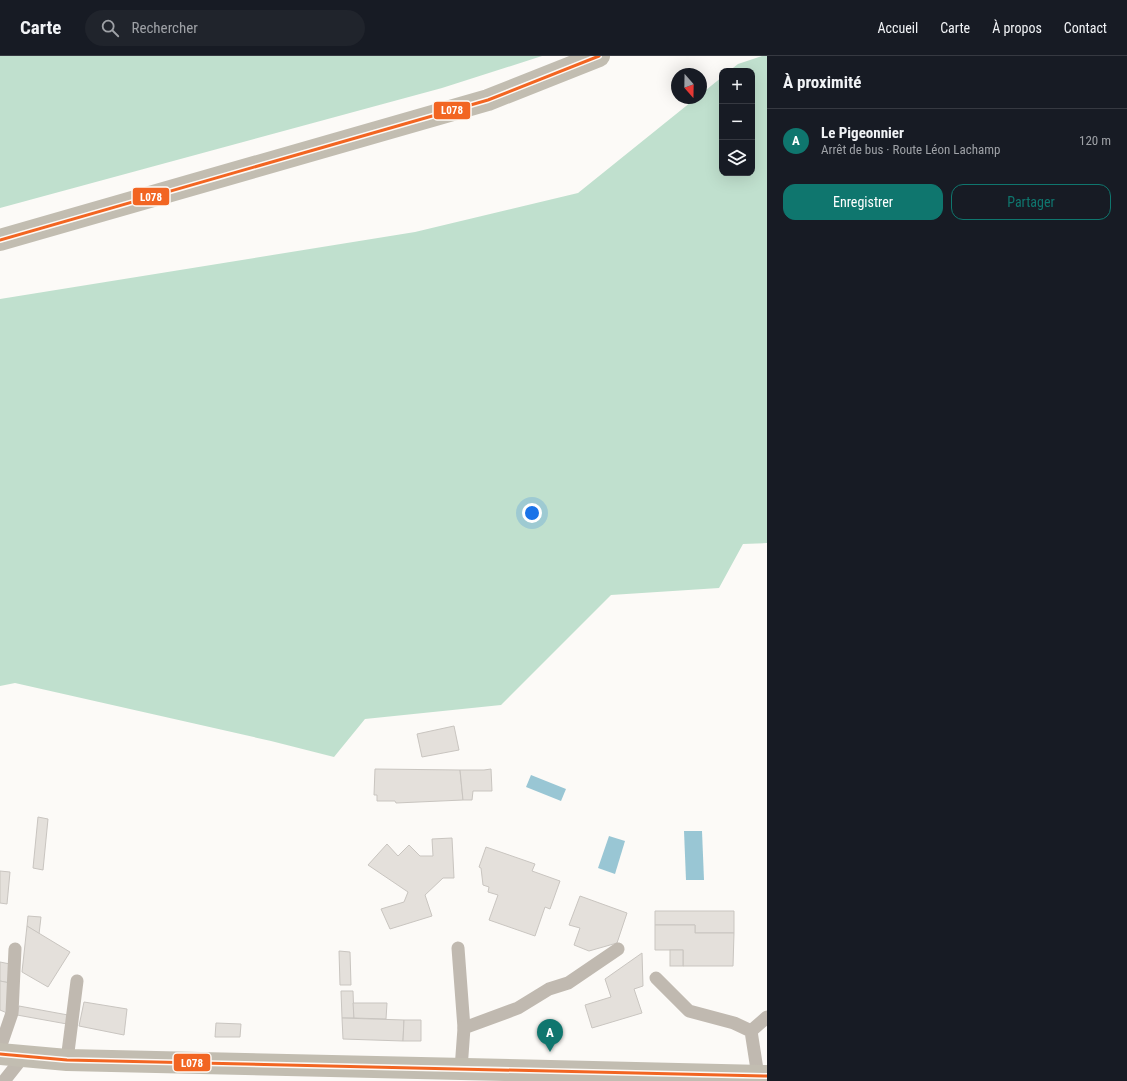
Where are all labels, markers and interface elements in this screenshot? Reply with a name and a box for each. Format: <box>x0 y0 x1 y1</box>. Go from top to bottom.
search box <box>85 10 365 46</box>
text: Carte <box>20 16 61 39</box>
icon: search <box>99 17 121 39</box>
text: Rechercher <box>131 19 198 37</box>
text: Accueil <box>877 20 918 36</box>
text: Carte <box>940 20 970 36</box>
text: À propos <box>992 20 1042 36</box>
text: Contact <box>1064 20 1107 36</box>
north arrow <box>671 68 707 104</box>
map controls <box>719 68 755 176</box>
button: + <box>719 68 755 104</box>
text: À proximité <box>783 72 861 92</box>
line badge: L078 <box>433 101 471 120</box>
text: L078 <box>441 104 463 117</box>
button: − <box>719 104 755 140</box>
text: Le Pigeonnier <box>821 124 904 142</box>
text: A <box>792 133 800 148</box>
text: 120 m <box>1079 133 1111 148</box>
button: layers <box>719 140 755 176</box>
text: Arrêt de bus · Route Léon Lachamp <box>821 142 1000 157</box>
button: Enregistrer <box>783 184 943 220</box>
button: Partager <box>951 184 1111 220</box>
line badge: L078 <box>132 187 170 206</box>
text: L078 <box>140 191 162 204</box>
your location <box>522 503 542 523</box>
pin: A <box>537 1019 563 1052</box>
line badge: L078 <box>173 1053 211 1072</box>
text: L078 <box>181 1057 203 1070</box>

